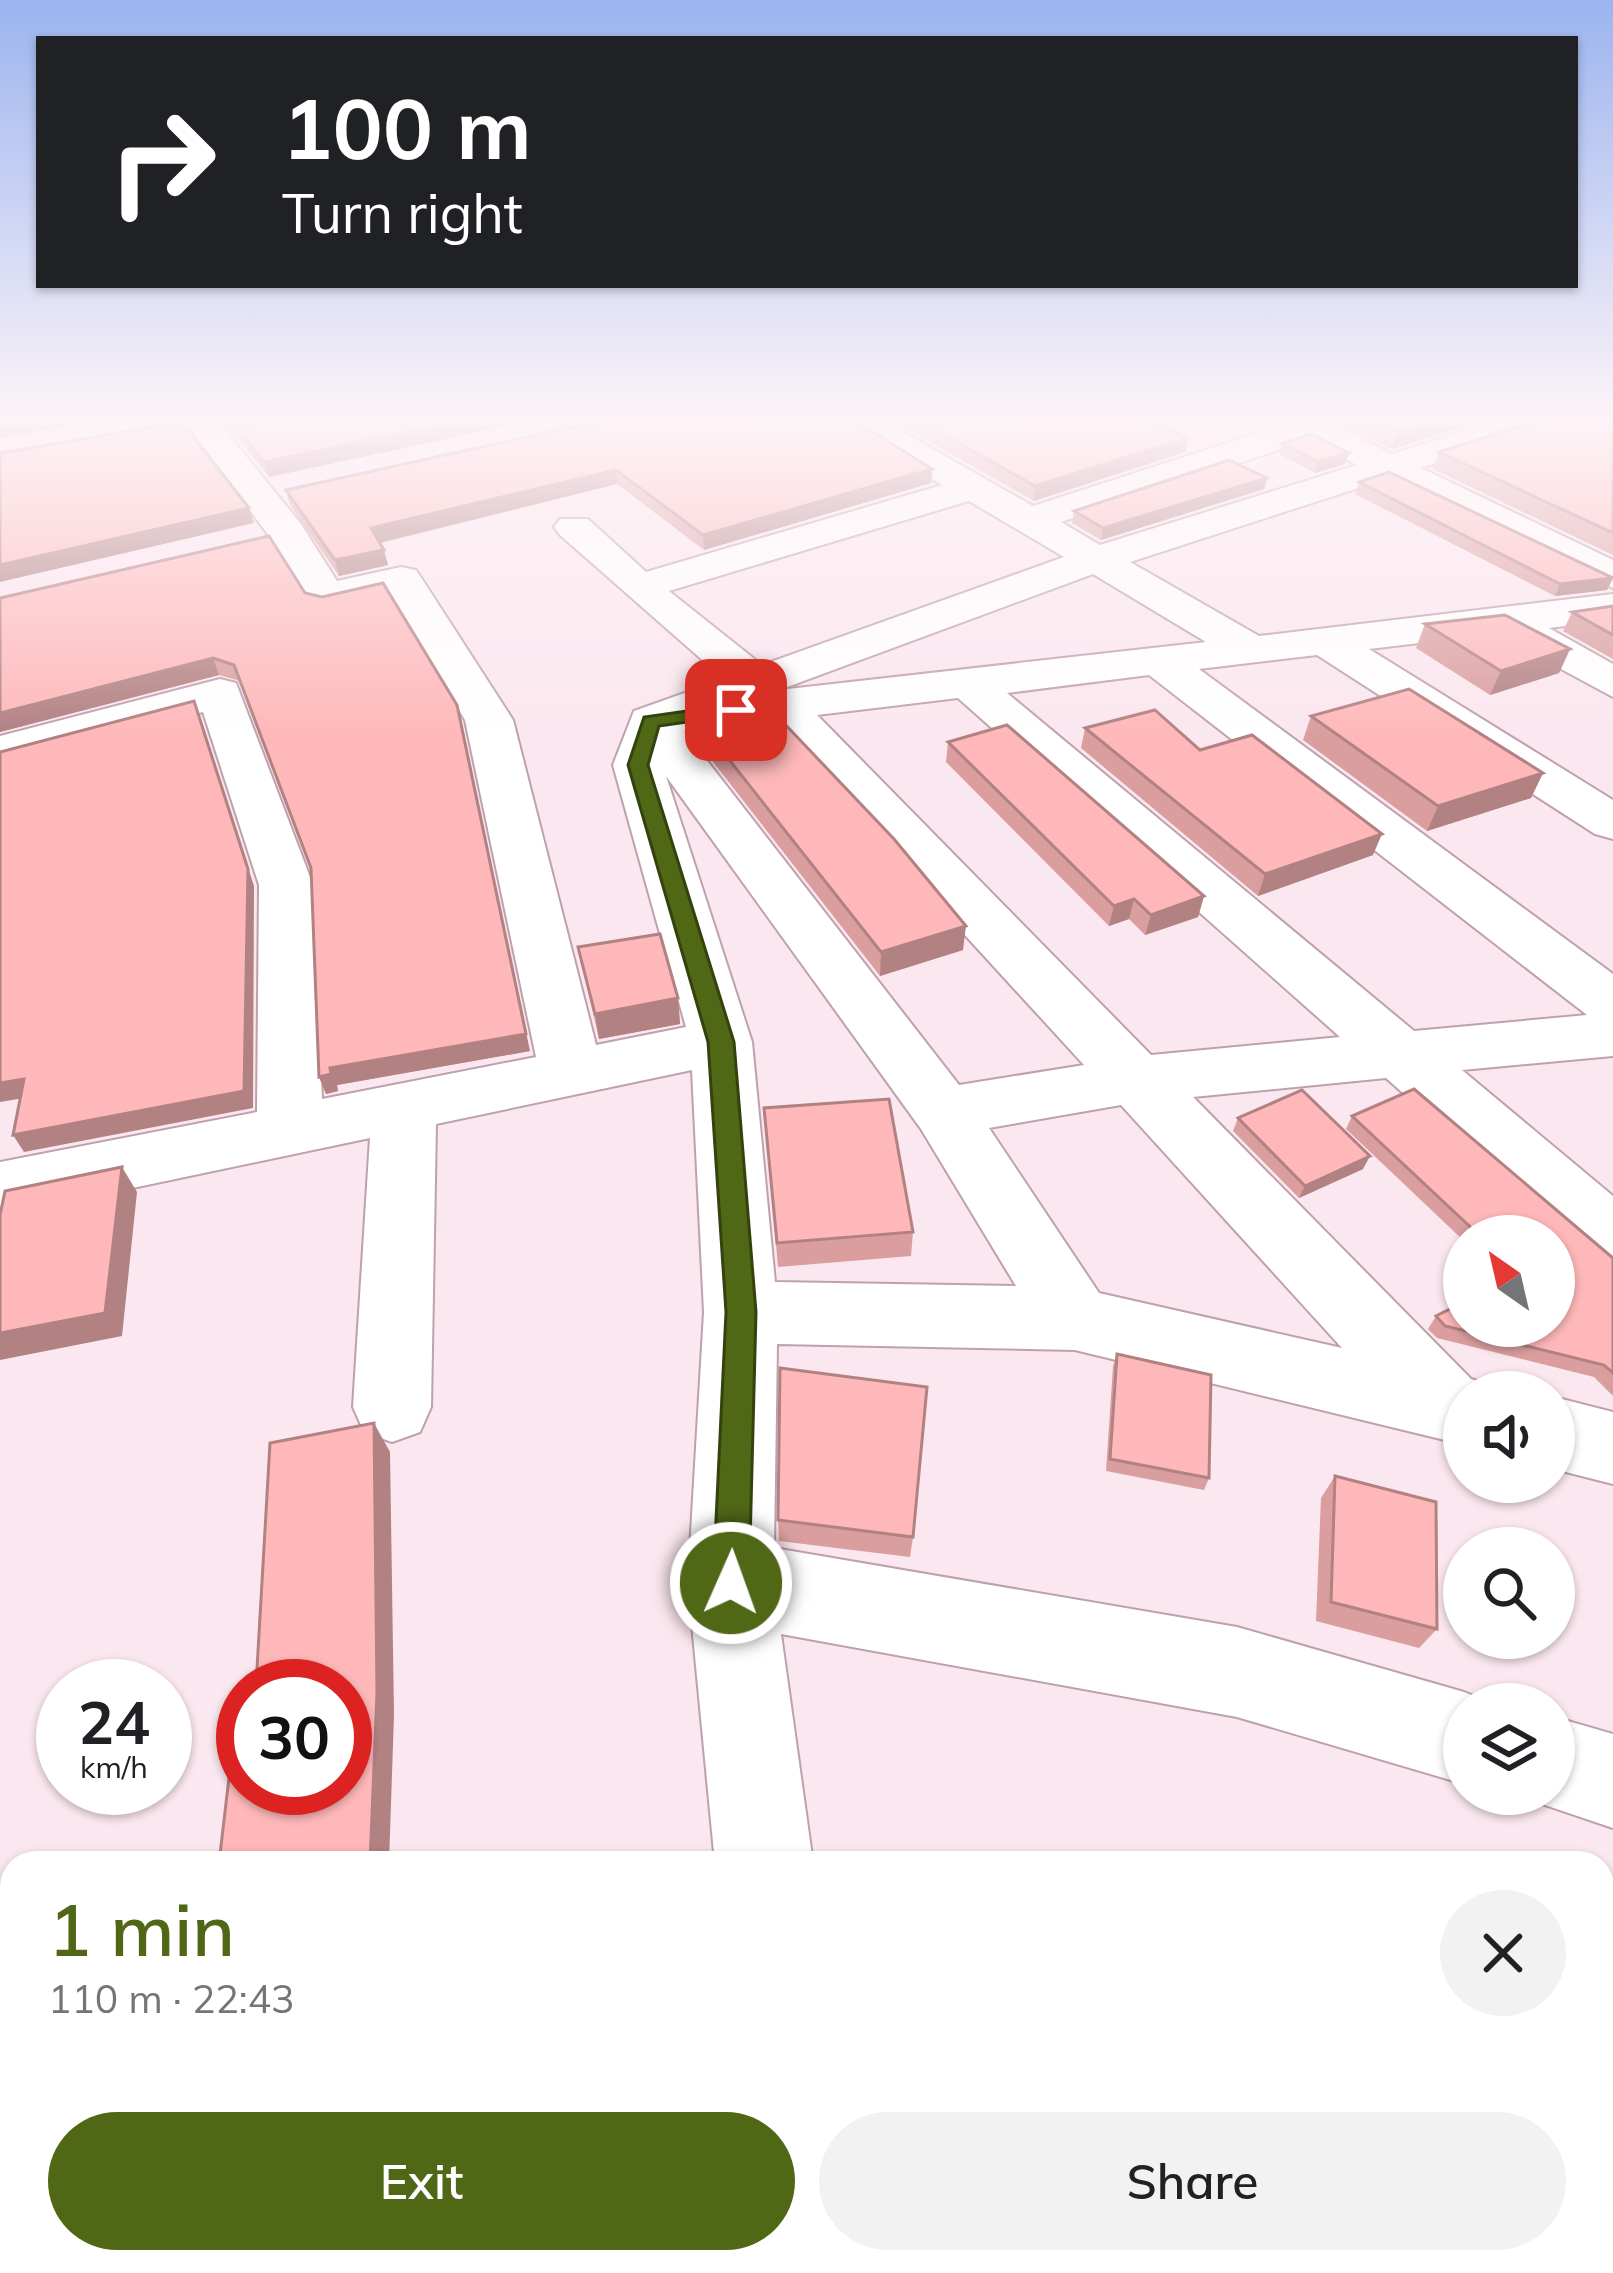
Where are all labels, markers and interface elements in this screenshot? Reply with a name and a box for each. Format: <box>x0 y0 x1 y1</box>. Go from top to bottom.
text: 100 m <box>282 75 532 180</box>
icon: right <box>84 84 240 240</box>
text: Turn right <box>282 179 523 247</box>
pin <box>685 659 787 761</box>
icon: arrive <box>703 677 769 743</box>
north arrow <box>1443 1215 1575 1347</box>
map controls <box>1443 1215 1575 1815</box>
button: sound <box>1443 1371 1575 1503</box>
position arrow <box>668 1520 794 1646</box>
button: search <box>1443 1527 1575 1659</box>
speed limit sign: 30 <box>216 1659 372 1815</box>
button: layers <box>1443 1683 1575 1815</box>
text: 24 <box>78 1684 150 1759</box>
text: km/h <box>80 1748 148 1786</box>
text: 1 min <box>48 1884 235 1974</box>
button: close <box>1440 1890 1566 2016</box>
text: 110 m · 22:43 <box>48 1974 294 2023</box>
button: Exit <box>48 2112 795 2250</box>
button: Share <box>819 2112 1566 2250</box>

